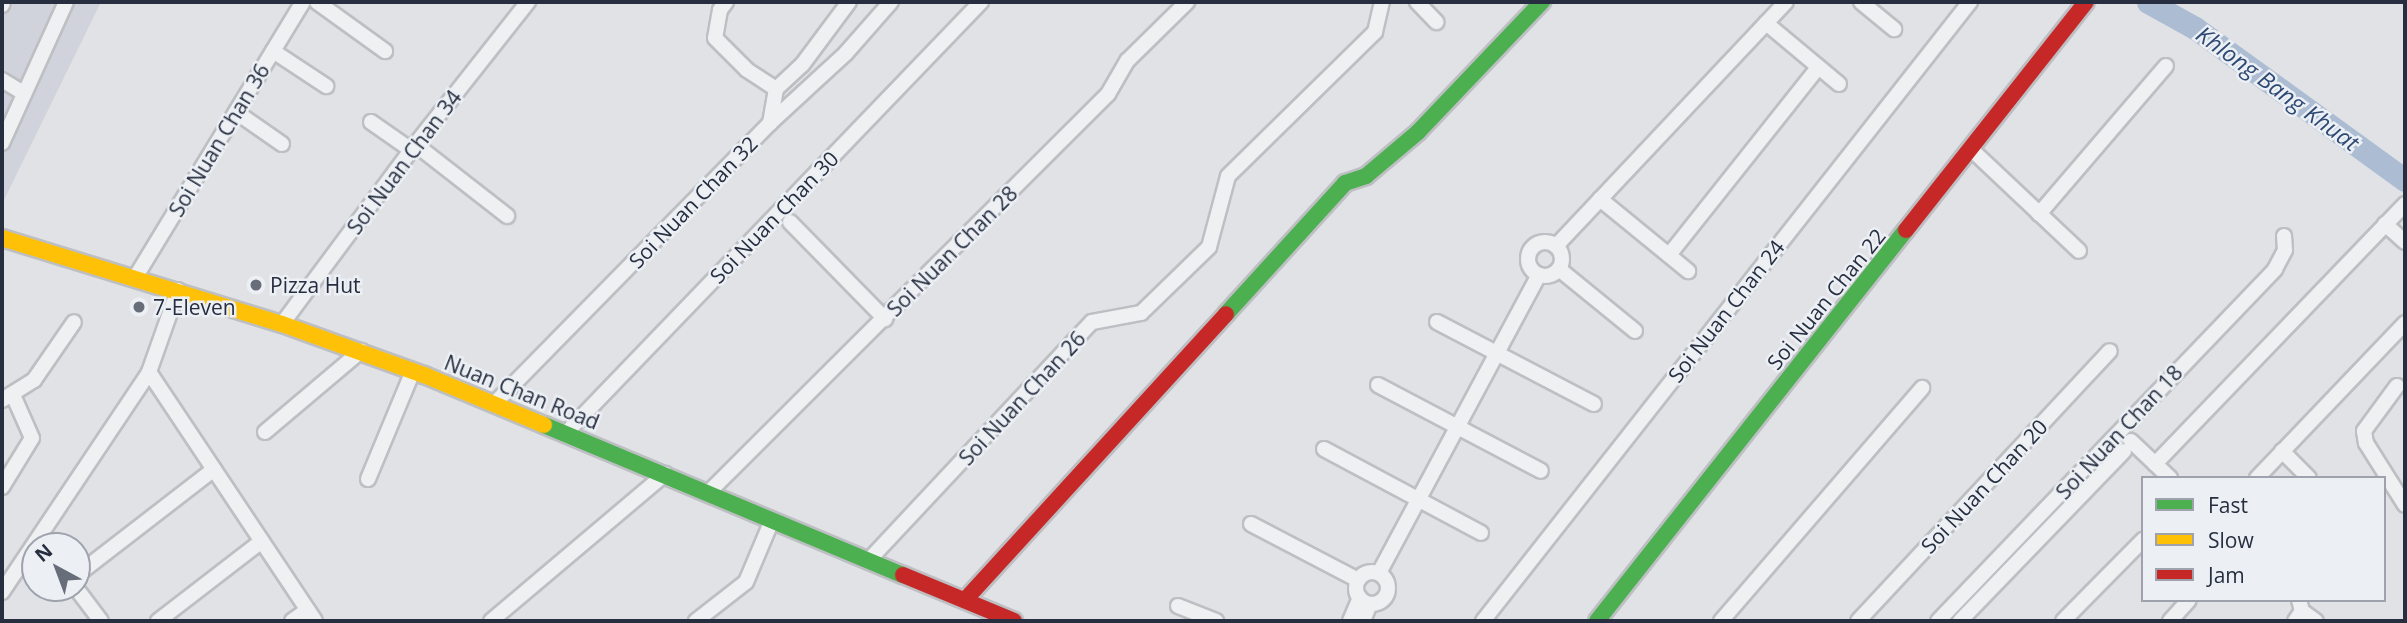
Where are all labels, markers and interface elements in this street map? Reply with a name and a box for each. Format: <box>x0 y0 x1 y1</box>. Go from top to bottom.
water label: Khlong Bang Khuat <box>2191 20 2365 156</box>
street label: Soi Nuan Chan 36 <box>163 59 275 221</box>
street label: Soi Nuan Chan 34 <box>342 85 466 239</box>
street label: Soi Nuan Chan 32 <box>624 131 762 273</box>
street label: Soi Nuan Chan 30 <box>705 146 843 288</box>
street label: Soi Nuan Chan 28 <box>882 181 1022 321</box>
street label: Soi Nuan Chan 22 <box>1762 224 1890 374</box>
street label: Soi Nuan Chan 24 <box>1663 235 1789 387</box>
place label: Pizza Hut <box>270 272 361 298</box>
marker: Pizza Hut <box>248 277 264 293</box>
place label: 7-Eleven <box>153 294 236 320</box>
marker: 7-Eleven <box>131 299 147 315</box>
street label: Soi Nuan Chan 26 <box>954 326 1090 470</box>
street label: Nuan Chan Road <box>441 349 603 435</box>
street label: Soi Nuan Chan 18 <box>2051 360 2187 504</box>
street label: Soi Nuan Chan 20 <box>1916 414 2052 558</box>
legend <box>2141 476 2386 602</box>
text: Fast <box>2208 491 2248 519</box>
text: Slow <box>2208 526 2254 554</box>
north arrow <box>21 532 91 602</box>
text: N <box>29 538 58 568</box>
text: Jam <box>2208 561 2245 589</box>

